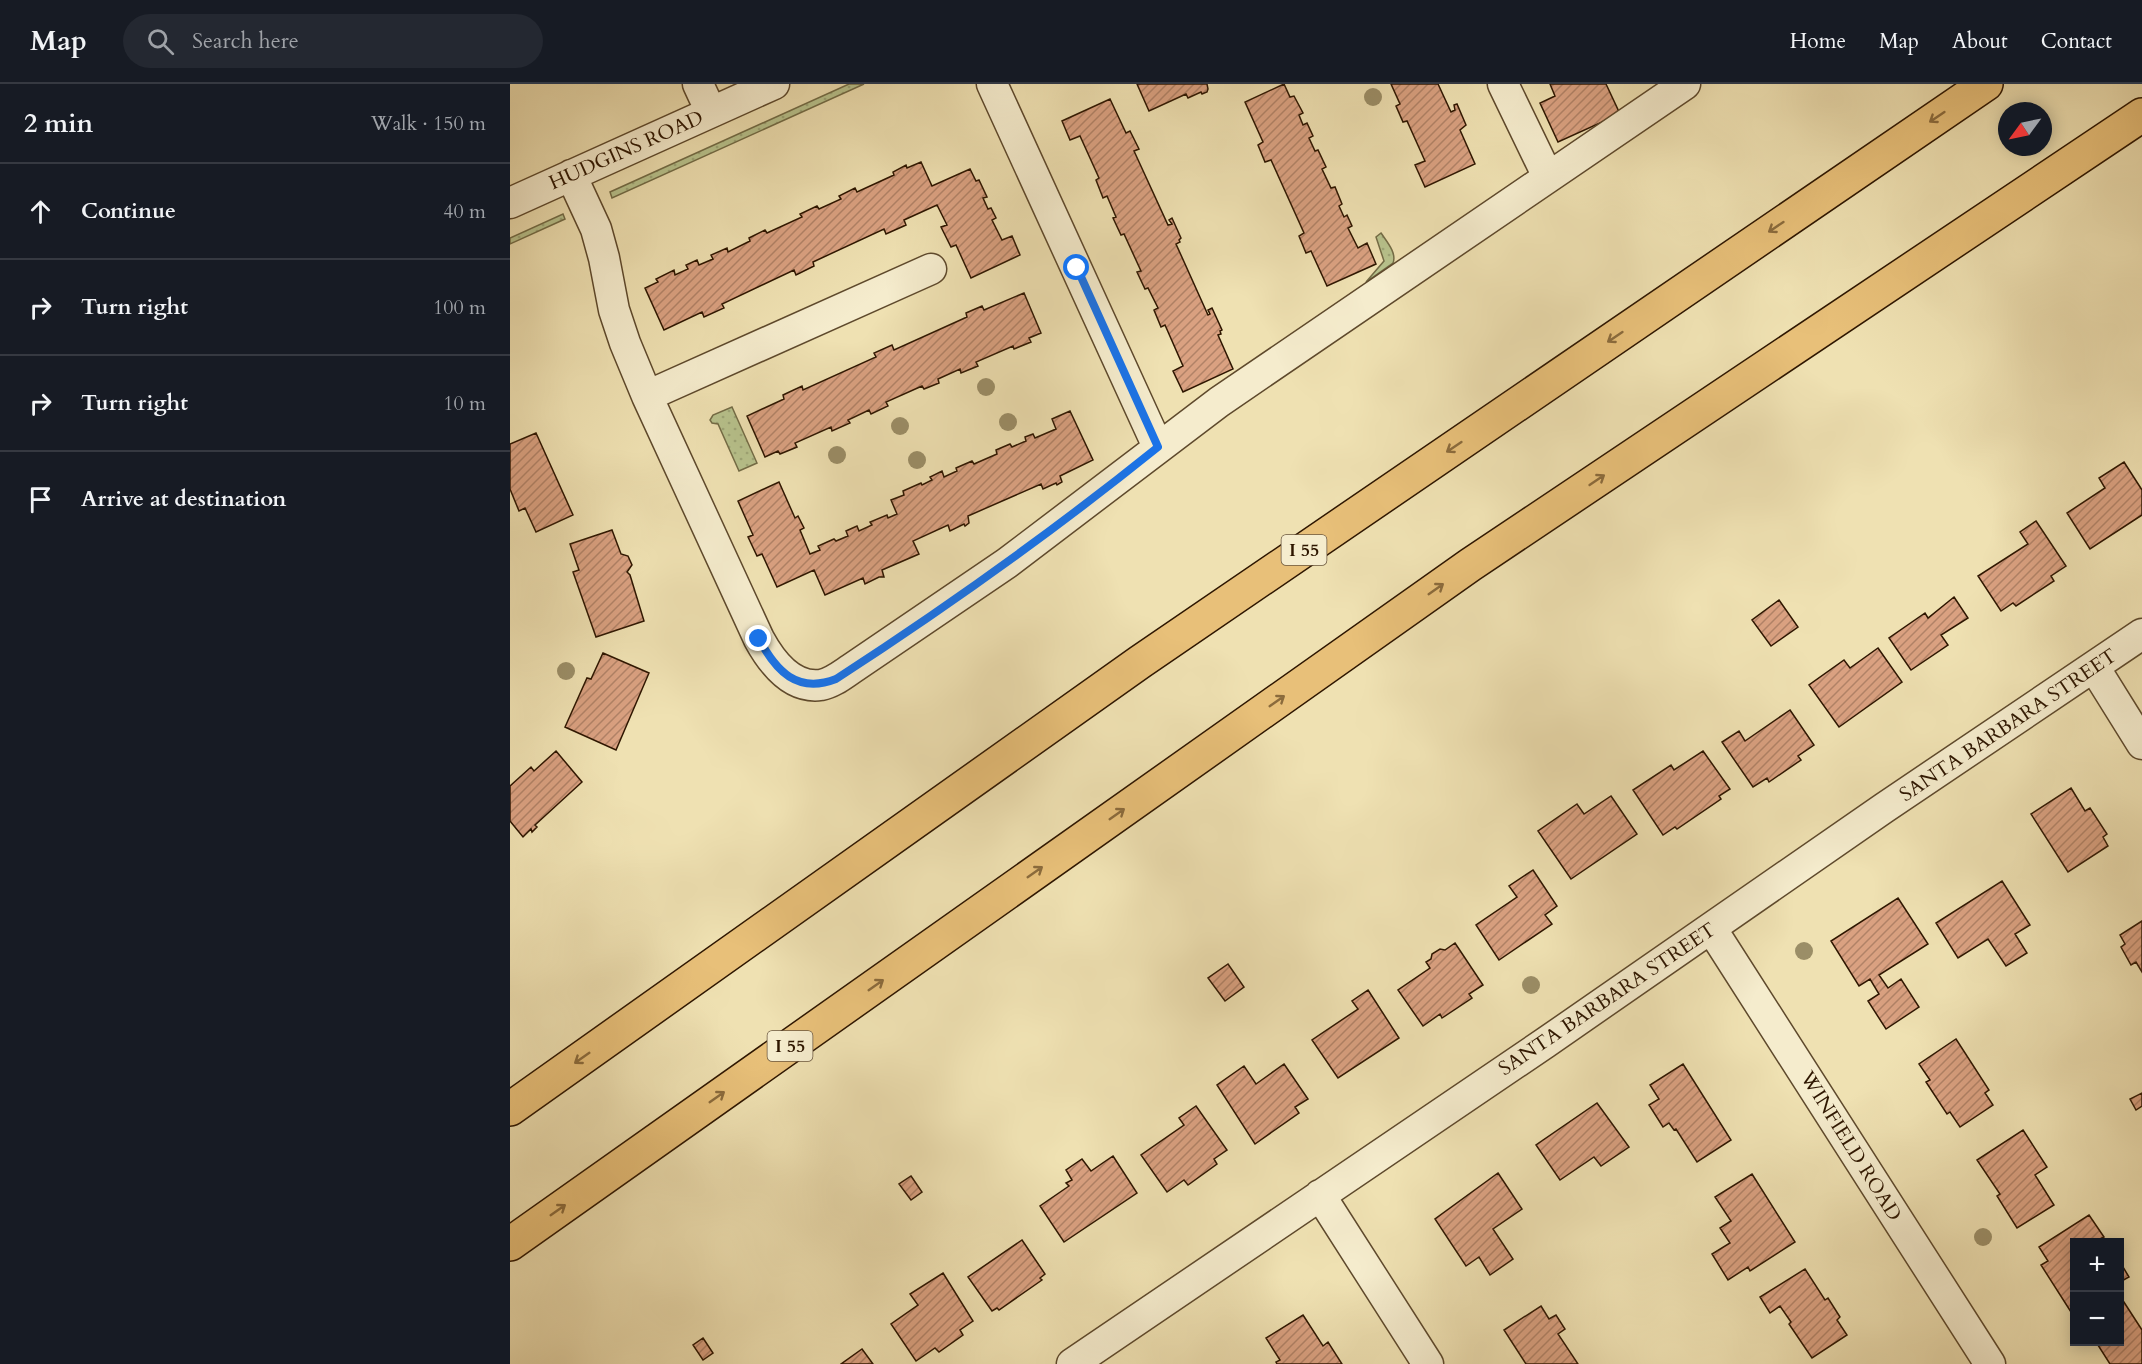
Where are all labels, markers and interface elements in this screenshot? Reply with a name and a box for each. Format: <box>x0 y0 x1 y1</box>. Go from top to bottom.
search box <box>123 14 543 68</box>
text: Map <box>30 22 87 60</box>
icon: search <box>144 25 177 58</box>
text: Search here <box>192 26 299 56</box>
text: Home <box>1790 27 1846 56</box>
text: Map <box>1879 27 1919 56</box>
text: About <box>1952 27 2008 56</box>
text: Contact <box>2041 27 2112 56</box>
north arrow <box>1998 102 2052 156</box>
street label: HUDGINS ROAD <box>545 104 707 196</box>
text: 2 min <box>24 106 93 141</box>
text: Walk · 150 m <box>371 110 486 137</box>
one-way arrow <box>1930 111 1946 123</box>
icon: ahead <box>24 195 57 228</box>
text: Continue <box>81 196 176 226</box>
text: 40 m <box>443 198 486 225</box>
one-way arrow <box>1769 221 1785 233</box>
route start <box>1063 254 1089 280</box>
icon: right <box>24 291 57 324</box>
text: Turn right <box>81 292 188 322</box>
text: 100 m <box>433 294 486 321</box>
one-way arrow <box>1608 331 1624 343</box>
icon: right <box>24 387 57 420</box>
text: Turn right <box>81 388 188 418</box>
text: 10 m <box>443 390 486 417</box>
one-way arrow <box>1447 441 1463 453</box>
one-way arrow <box>1589 473 1606 486</box>
icon: arrive <box>24 483 57 516</box>
text: Arrive at destination <box>81 484 286 514</box>
road number: I 55 <box>1282 535 1326 565</box>
one-way arrow <box>1427 583 1443 595</box>
route end <box>745 625 771 651</box>
street label: SANTA BARBARA STREET <box>1894 642 2122 808</box>
one-way arrow <box>1268 695 1284 708</box>
one-way arrow <box>1109 808 1125 820</box>
one-way arrow <box>1027 866 1043 878</box>
street label: SANTA BARBARA STREET <box>1493 916 1721 1082</box>
one-way arrow <box>868 979 884 991</box>
road number: I 55 <box>768 1031 812 1061</box>
one-way arrow <box>574 1052 591 1064</box>
street label: WINFIELD ROAD <box>1793 1065 1908 1226</box>
one-way arrow <box>708 1091 724 1103</box>
one-way arrow <box>549 1204 565 1216</box>
map controls <box>2070 1238 2124 1346</box>
button: + <box>2070 1238 2124 1292</box>
button: − <box>2070 1292 2124 1346</box>

